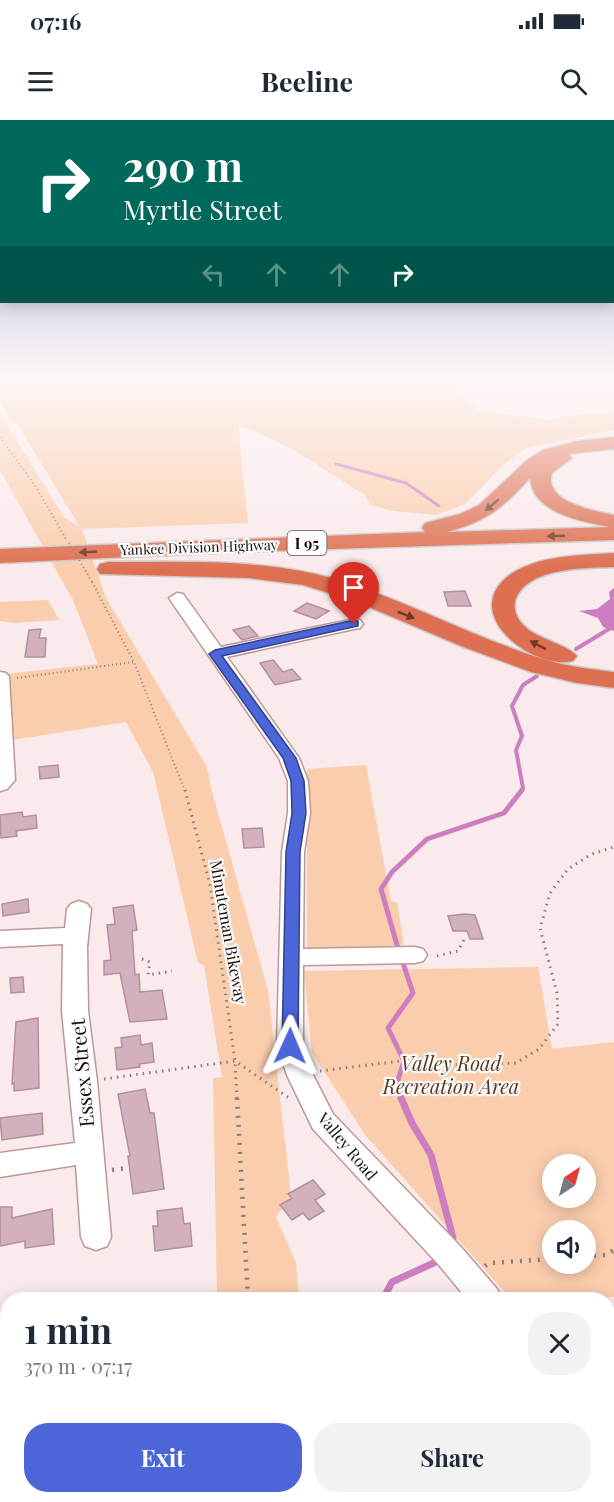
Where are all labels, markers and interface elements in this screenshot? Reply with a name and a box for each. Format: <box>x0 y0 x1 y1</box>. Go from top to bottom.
text: 07:16 <box>30 6 81 36</box>
text: Beeline <box>261 63 353 99</box>
icon: menu <box>24 65 57 98</box>
icon: search <box>557 65 590 98</box>
text: 290 m <box>123 137 243 193</box>
icon: right <box>24 144 102 222</box>
text: Myrtle Street <box>123 191 282 227</box>
icon: left <box>197 258 230 291</box>
icon: ahead <box>260 258 293 291</box>
icon: ahead <box>323 258 356 291</box>
icon: right <box>386 258 419 291</box>
one-way arrow <box>485 498 500 511</box>
road number: I 95 <box>288 531 326 555</box>
one-way arrow <box>546 531 565 540</box>
street label: Yankee Division Highway <box>119 535 278 559</box>
one-way arrow <box>78 547 97 556</box>
pin <box>328 562 379 624</box>
icon: arrive <box>337 571 370 604</box>
one-way arrow <box>397 611 415 620</box>
one-way arrow <box>529 640 546 650</box>
street label: Minuteman Bikeway <box>206 858 252 1006</box>
position arrow <box>258 1014 322 1078</box>
street label: Essex Street <box>63 1017 99 1128</box>
park label: Valley Road Recreation Area <box>382 1049 519 1099</box>
street label: Valley Road <box>313 1107 382 1184</box>
north arrow <box>542 1154 596 1208</box>
map controls <box>542 1154 596 1274</box>
button: sound <box>542 1220 596 1274</box>
text: 1 min <box>24 1305 112 1353</box>
button: close <box>528 1312 591 1375</box>
text: 370 m · 07:17 <box>24 1352 132 1379</box>
button: Exit <box>24 1423 302 1492</box>
button: Share <box>314 1423 591 1492</box>

